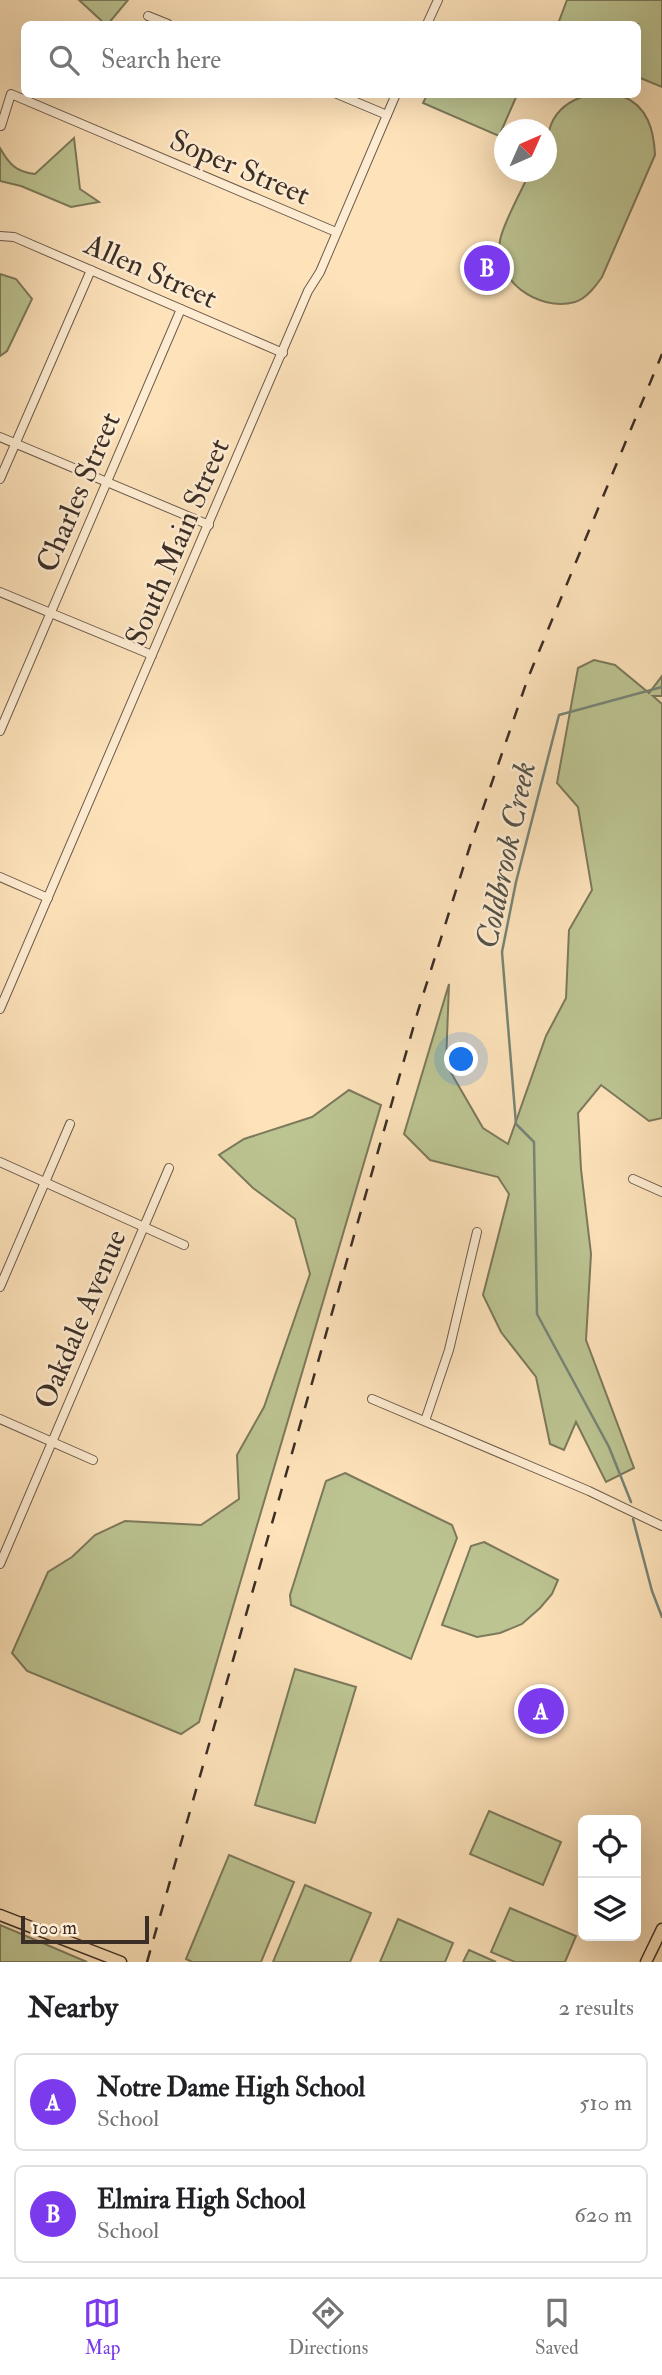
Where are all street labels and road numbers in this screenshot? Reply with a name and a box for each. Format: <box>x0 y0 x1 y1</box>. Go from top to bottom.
street label: Soper Street <box>164 121 316 214</box>
street label: Allen Street <box>78 225 223 317</box>
street label: Charles Street <box>28 406 129 578</box>
street label: South Main Street <box>117 433 238 651</box>
street label: Oakdale Avenue <box>26 1224 135 1414</box>

